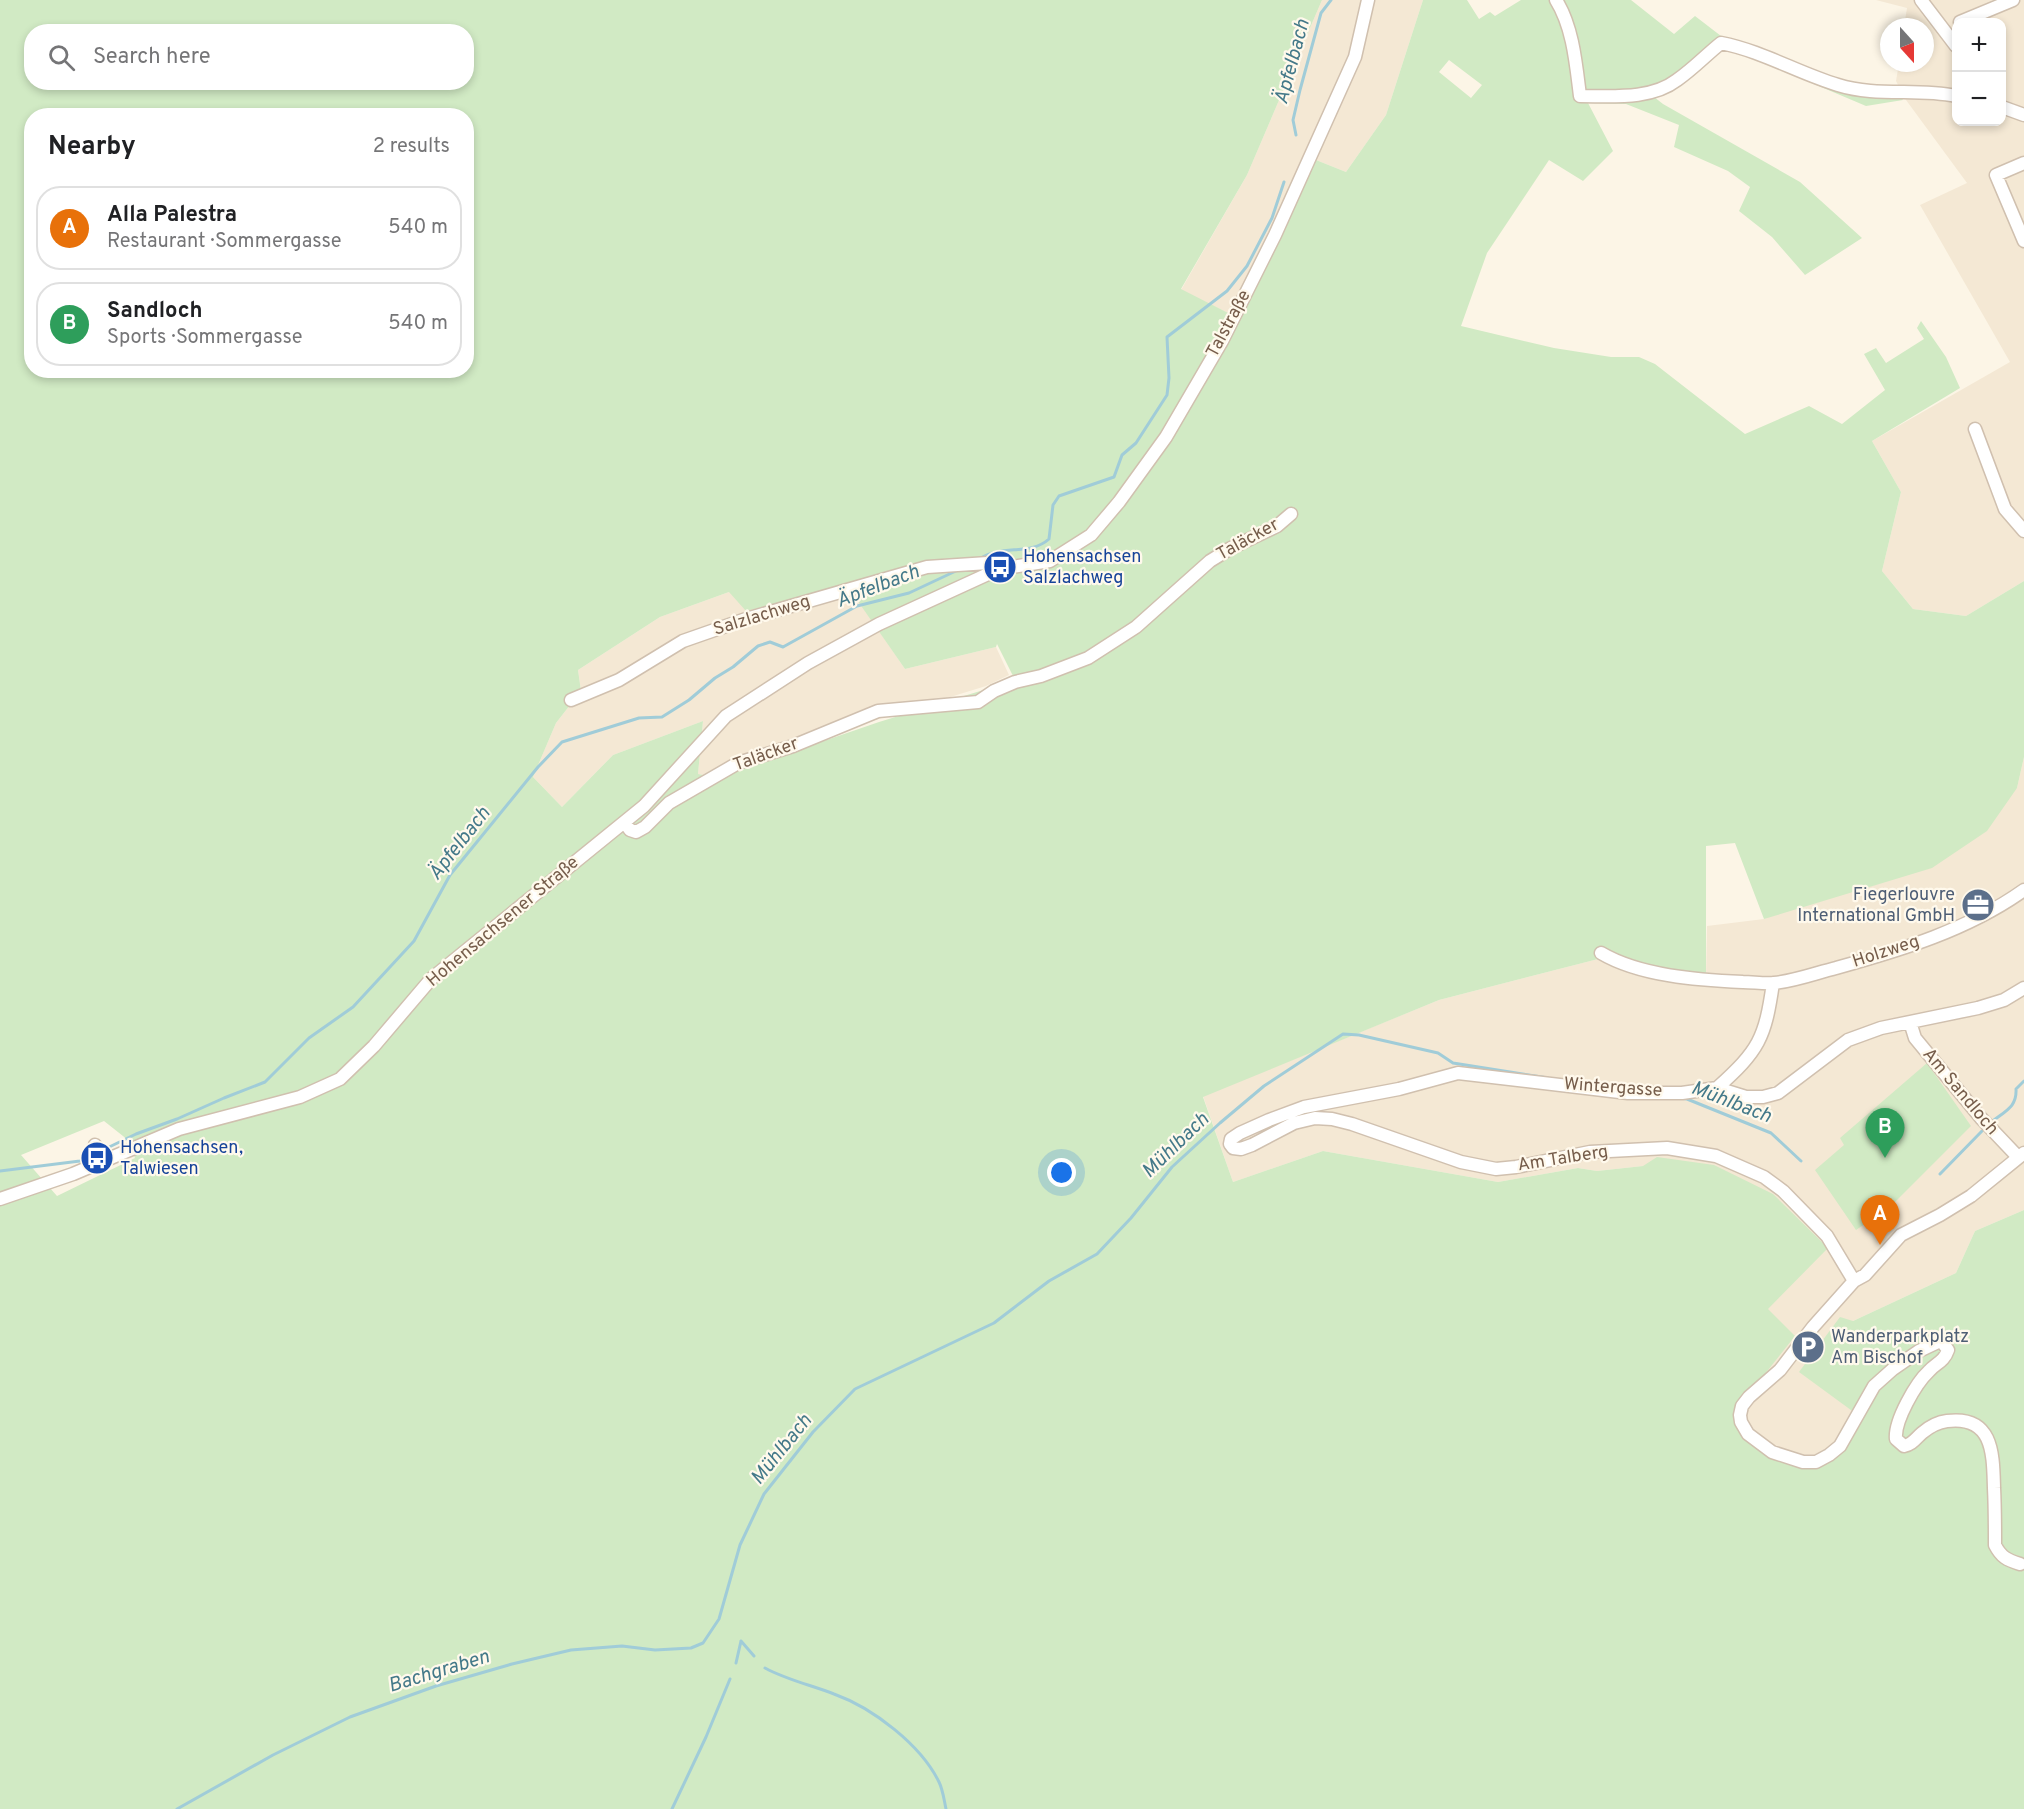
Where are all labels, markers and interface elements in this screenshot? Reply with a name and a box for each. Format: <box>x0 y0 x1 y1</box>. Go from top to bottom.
water label: Äpfelbach <box>1268 16 1317 107</box>
north arrow <box>1880 18 1934 72</box>
map controls <box>1952 18 2006 126</box>
button: + <box>1952 18 2006 72</box>
search box <box>24 24 474 90</box>
icon: search <box>45 41 78 74</box>
text: Search here <box>93 44 211 71</box>
button: − <box>1952 72 2006 126</box>
text: Nearby <box>48 131 136 164</box>
text: 2 results <box>373 134 450 160</box>
text: Alla Palestra <box>107 202 237 229</box>
text: A <box>62 215 77 241</box>
text: 540 m <box>388 215 448 241</box>
text: Restaurant · Sommergasse <box>107 229 342 255</box>
street label: Talstraße <box>1202 286 1256 362</box>
text: Sandloch <box>107 298 203 325</box>
text: B <box>63 311 76 337</box>
text: 540 m <box>388 311 448 337</box>
text: Sports · Sommergasse <box>107 325 303 351</box>
street label: Taläcker <box>1213 513 1283 567</box>
place label: Hohensachsen Salzlachweg <box>1023 546 1141 590</box>
bus stop icon: Hohensachsen Salzlachweg <box>982 549 1018 585</box>
water label: Äpfelbach <box>832 558 923 615</box>
street label: Salzlachweg <box>711 590 813 642</box>
street label: Taläcker <box>730 733 802 777</box>
water label: Äpfelbach <box>422 801 497 886</box>
street label: Hohensachsener Straße <box>422 851 584 993</box>
place label: Fiegerlouvre International GmbH <box>1797 884 1955 928</box>
office icon: Fiegerlouvre International GmbH <box>1960 887 1996 923</box>
street label: Holzweg <box>1850 930 1922 974</box>
street label: Am Sandloch <box>1917 1044 2003 1140</box>
street label: Wintergasse <box>1563 1073 1663 1103</box>
water label: Mühlbach <box>1687 1076 1775 1130</box>
water label: Mühlbach <box>1137 1107 1215 1185</box>
pin: B <box>1866 1108 1904 1158</box>
place label: Hohensachsen, Talwiesen <box>120 1137 243 1181</box>
bus stop icon: Hohensachsen, Talwiesen <box>79 1140 115 1176</box>
street label: Am Talberg <box>1516 1140 1610 1178</box>
your location <box>1047 1158 1076 1187</box>
pin: A <box>1860 1196 1900 1245</box>
place label: Wanderparkplatz Am Bischof <box>1831 1326 1969 1370</box>
parking icon: Wanderparkplatz Am Bischof <box>1790 1329 1826 1365</box>
water label: Mühlbach <box>745 1409 819 1491</box>
water label: Bachgraben <box>385 1644 493 1700</box>

